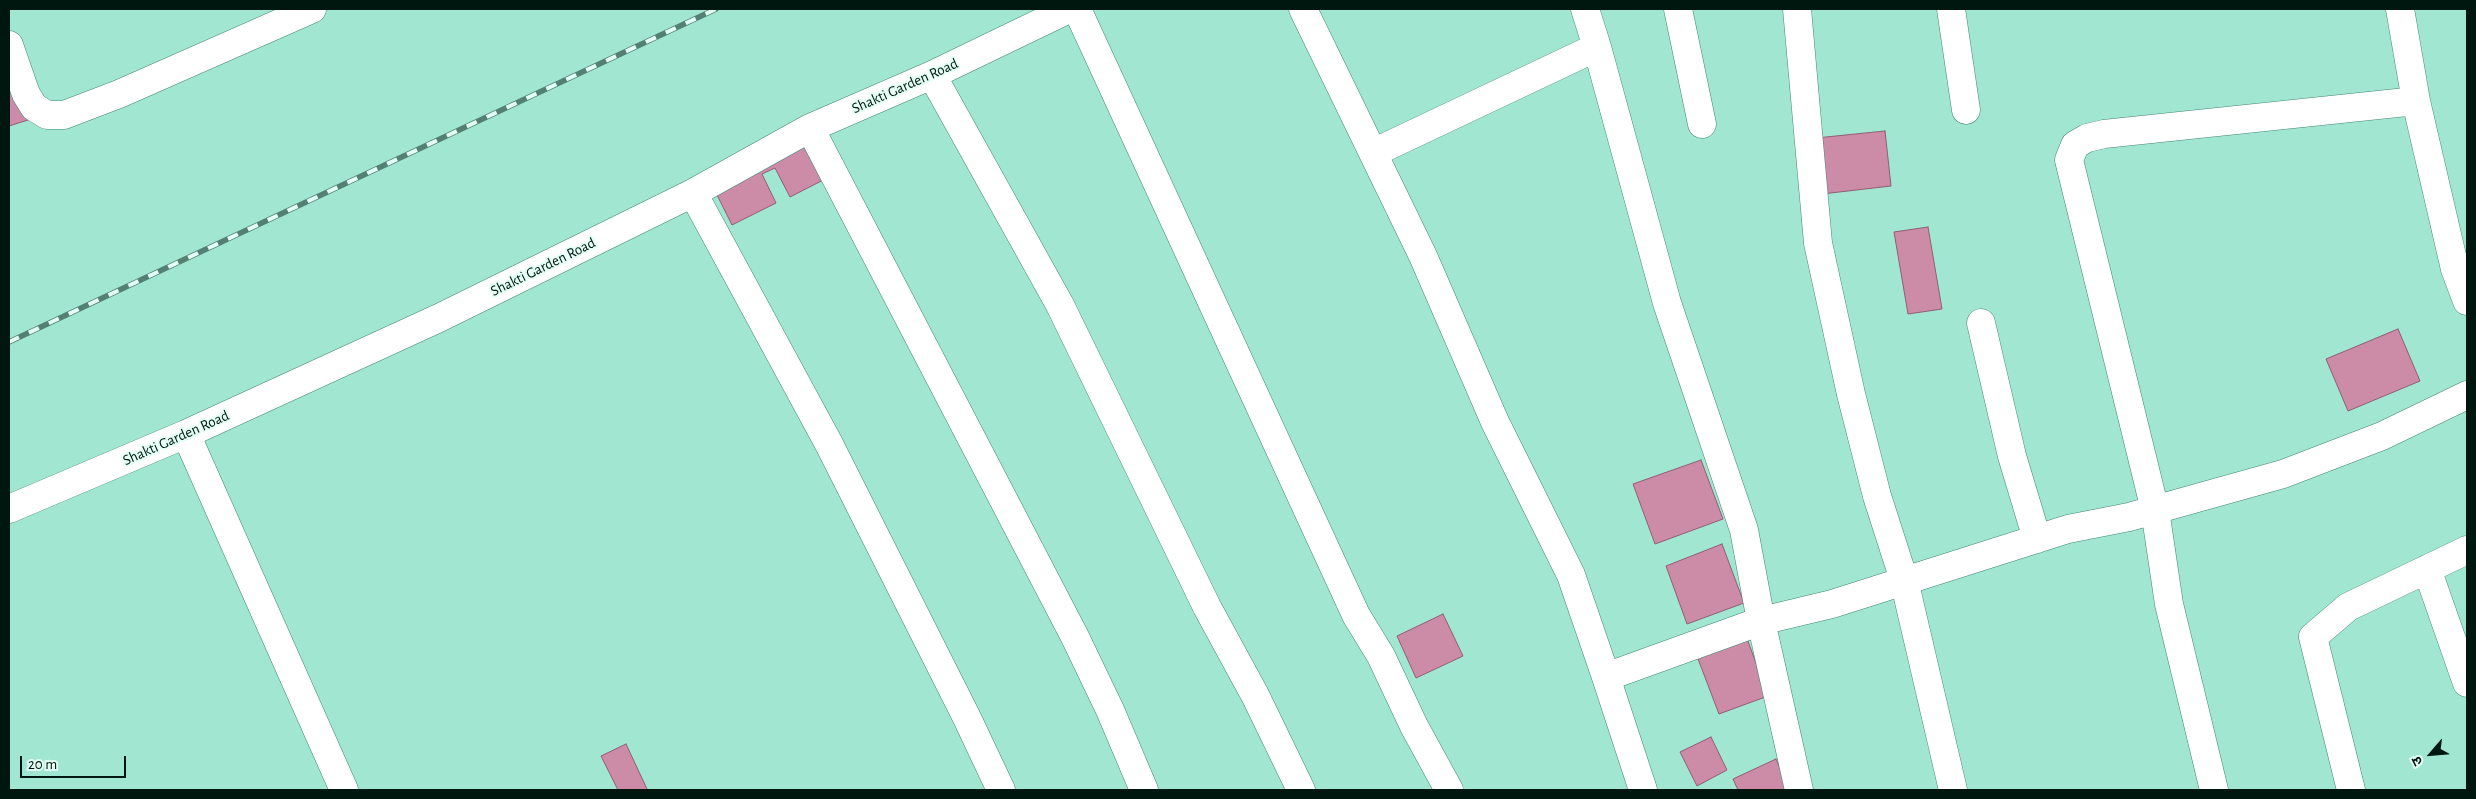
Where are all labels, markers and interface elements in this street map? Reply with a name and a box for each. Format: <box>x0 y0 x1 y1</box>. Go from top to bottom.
street label: Shakti Garden Road <box>849 54 961 118</box>
street label: Shakti Garden Road <box>488 234 598 300</box>
street label: Shakti Garden Road <box>120 406 232 470</box>
north arrow <box>2406 729 2456 779</box>
scale bar <box>22 746 129 778</box>
text: उ <box>2410 754 2426 768</box>
text: 20 m <box>28 757 57 772</box>

